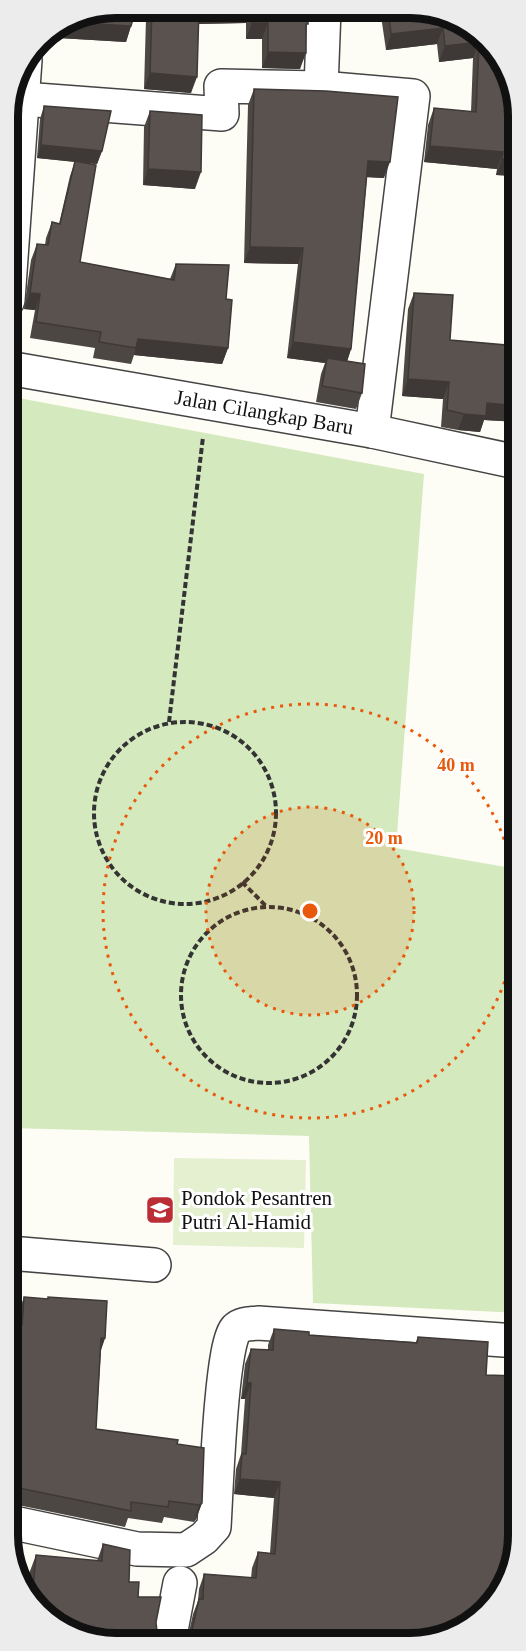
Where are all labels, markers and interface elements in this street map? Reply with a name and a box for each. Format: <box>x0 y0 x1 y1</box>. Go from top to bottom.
street label: Jalan Cilangkap Baru <box>173 385 356 440</box>
text: 40 m <box>437 755 475 775</box>
text: 20 m <box>365 828 403 848</box>
centre of rings <box>300 901 320 921</box>
place label: Pondok Pesantren Putri Al-Hamid <box>181 1186 333 1234</box>
school or university icon: Pondok Pesantren Putri Al-Hamid <box>144 1194 176 1226</box>

